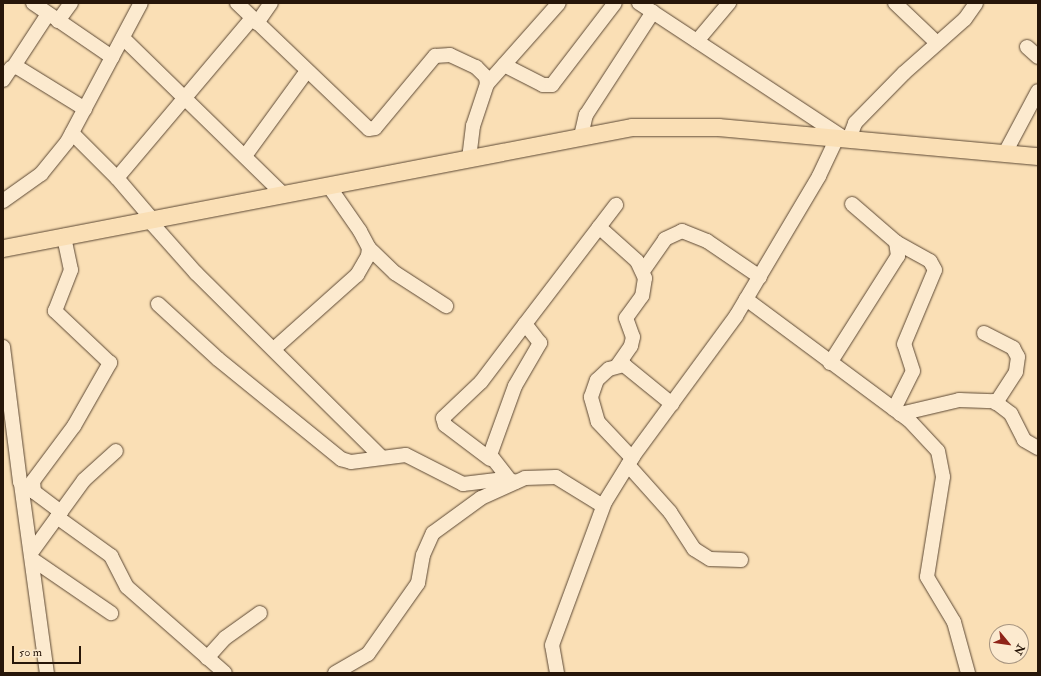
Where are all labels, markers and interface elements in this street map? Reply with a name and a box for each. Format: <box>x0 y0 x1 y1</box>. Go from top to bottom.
north arrow <box>989 624 1029 664</box>
scale bar <box>14 638 83 664</box>
text: N <box>1011 642 1027 657</box>
text: 50 m <box>19 645 42 660</box>

